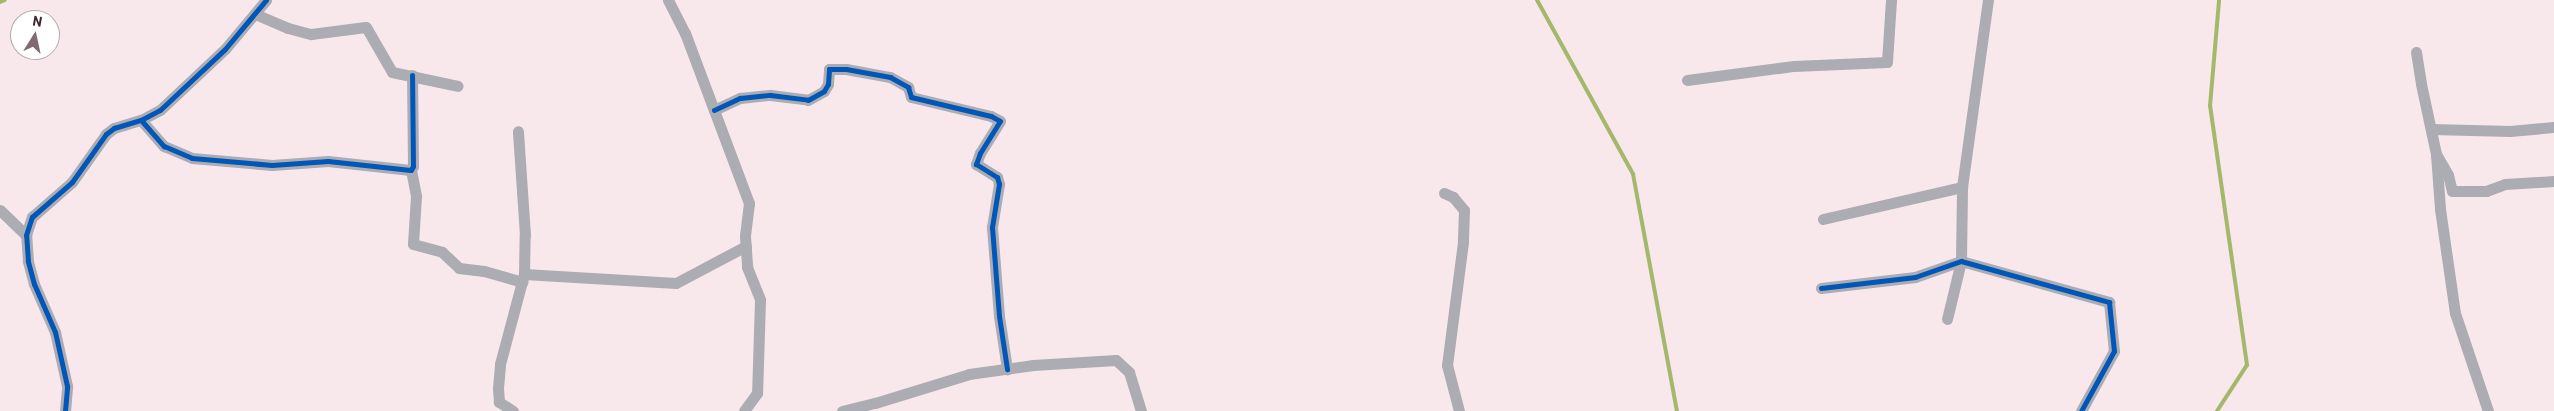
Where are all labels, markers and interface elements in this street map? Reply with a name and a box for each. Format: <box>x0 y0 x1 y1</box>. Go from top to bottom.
north arrow <box>10 10 60 60</box>
text: N <box>31 12 44 30</box>

